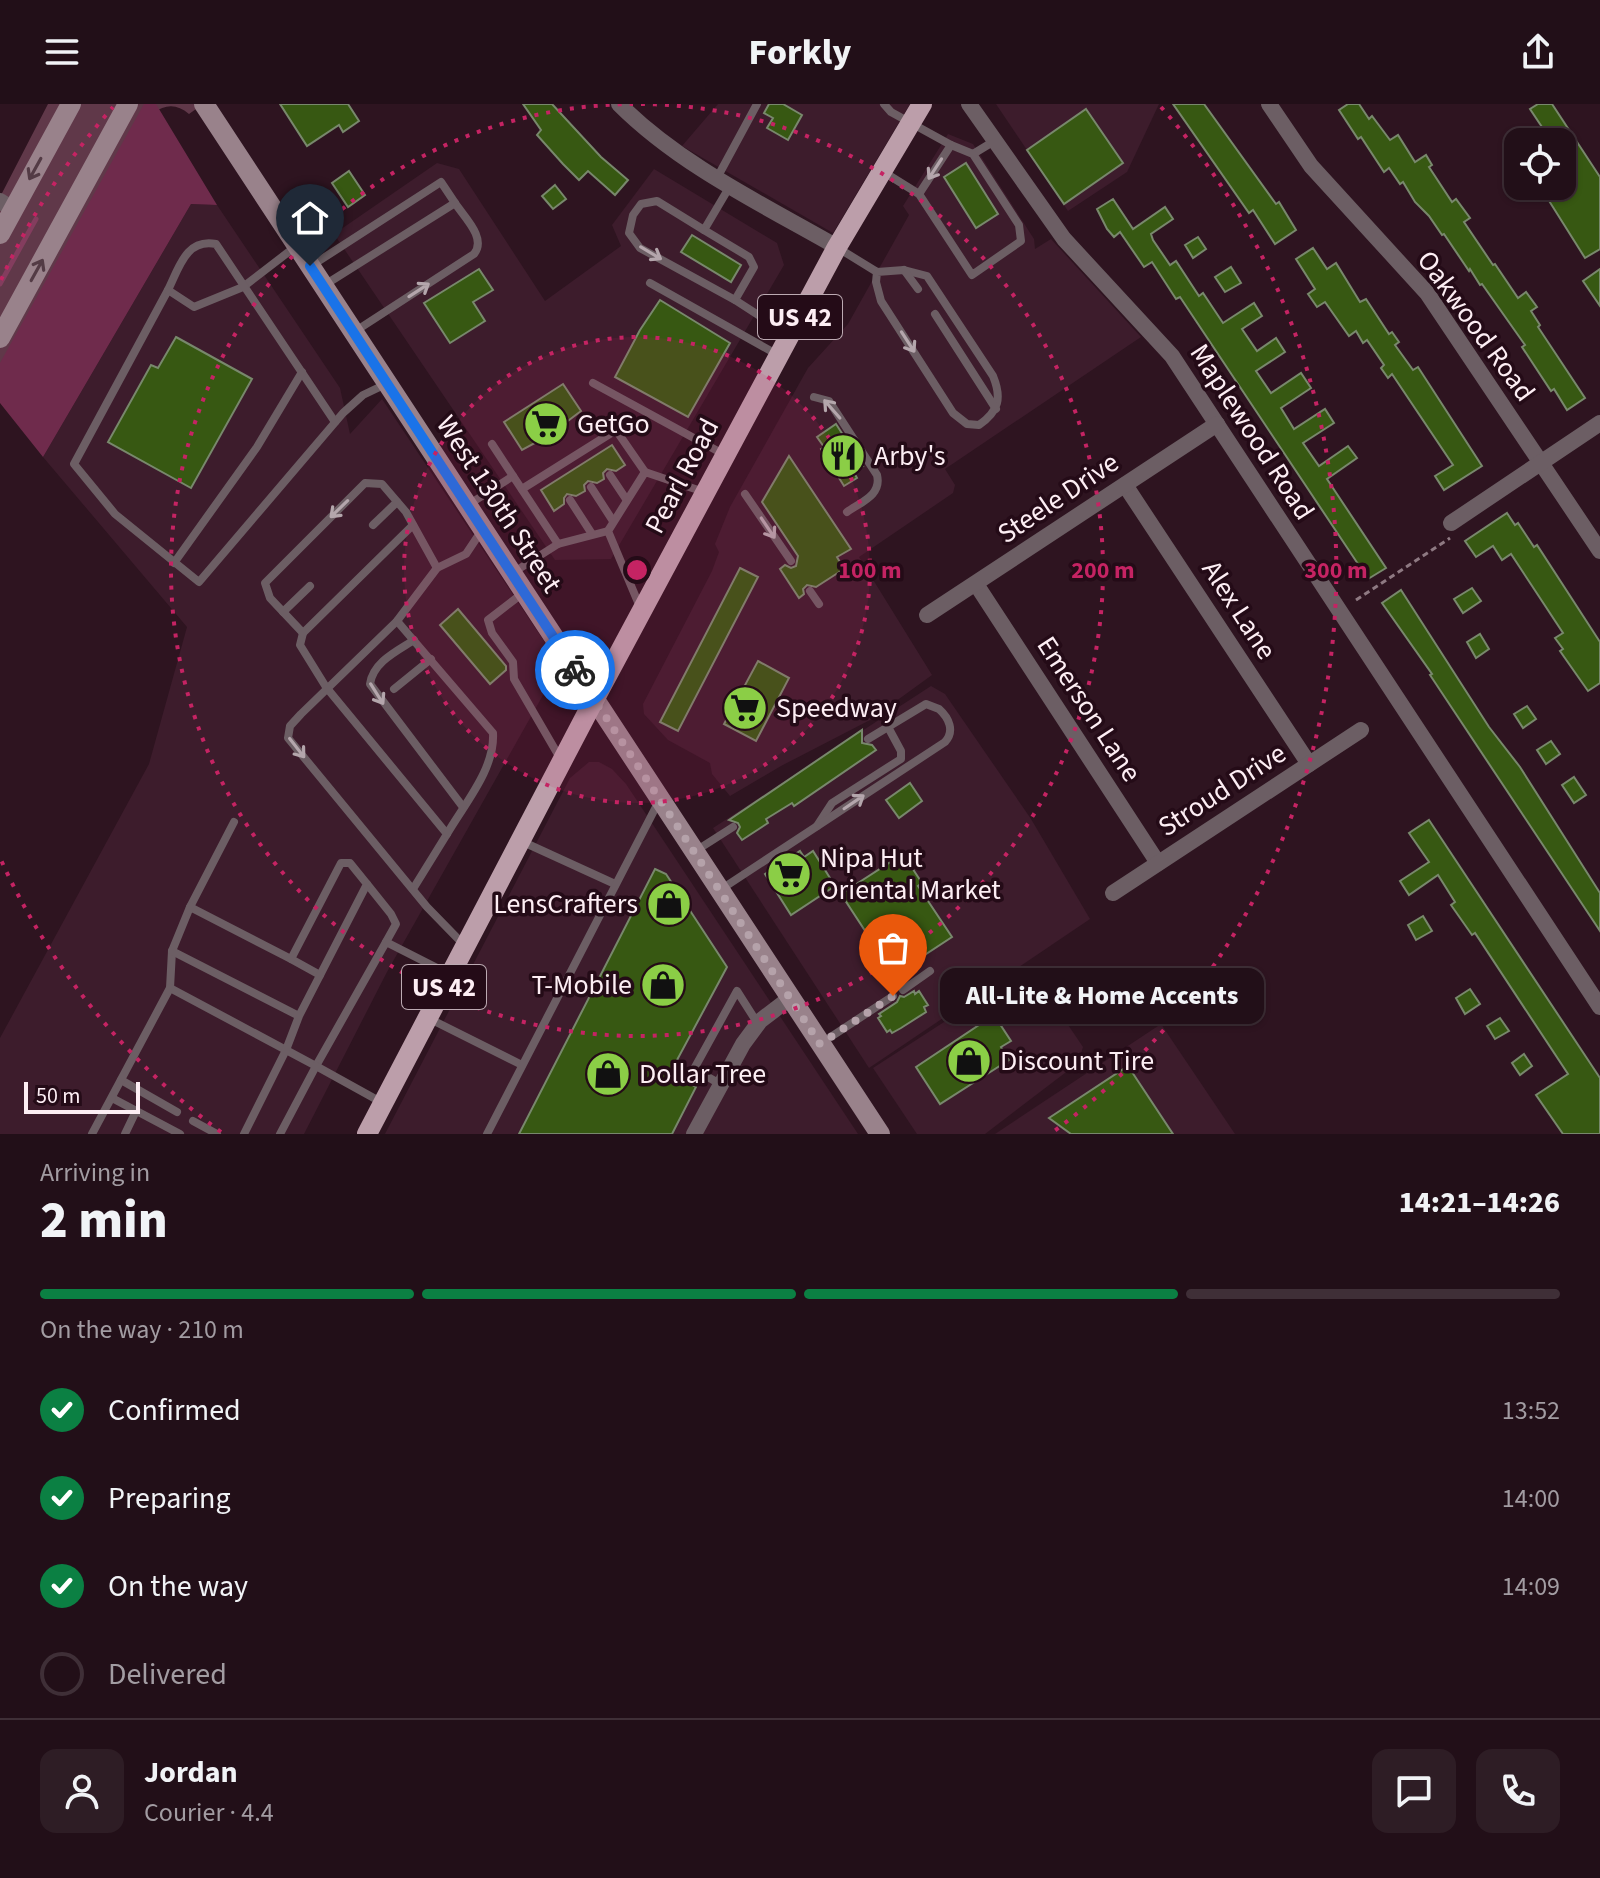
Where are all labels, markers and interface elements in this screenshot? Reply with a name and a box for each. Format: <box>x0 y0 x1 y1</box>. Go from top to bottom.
text: Forkly <box>749 27 851 78</box>
icon: menu <box>40 30 84 74</box>
icon: share <box>1516 30 1560 74</box>
map controls <box>1504 128 1576 200</box>
button: locate <box>1504 128 1576 200</box>
one-way arrow <box>27 157 43 180</box>
one-way arrow <box>927 158 944 180</box>
pin <box>276 184 344 266</box>
icon: home <box>288 196 332 240</box>
street label: Oakwood Road <box>1407 242 1545 410</box>
one-way arrow <box>639 245 662 261</box>
one-way arrow <box>30 258 46 282</box>
one-way arrow <box>407 282 430 298</box>
road number: US 42 <box>758 295 842 339</box>
one-way arrow <box>899 330 916 352</box>
street label: Maplewood Road <box>1180 336 1324 528</box>
one-way arrow <box>823 399 841 419</box>
supermarket icon: GetGo <box>522 400 570 448</box>
place label: GetGo <box>577 404 650 444</box>
street label: West 130th Street <box>427 407 572 601</box>
street label: Pearl Road <box>635 411 729 541</box>
restaurant icon: Arby's <box>819 432 867 480</box>
place label: Arby's <box>874 436 946 476</box>
street label: Steele Drive <box>989 443 1127 553</box>
one-way arrow <box>330 499 349 518</box>
one-way arrow <box>760 516 776 538</box>
text: 100 m <box>838 553 902 588</box>
text: 200 m <box>1071 553 1135 588</box>
street label: Alex Lane <box>1192 553 1286 667</box>
text: 300 m <box>1304 553 1368 588</box>
centre of rings <box>623 556 651 584</box>
street label: Emerson Lane <box>1027 628 1151 790</box>
courier <box>535 630 615 710</box>
icon: bike <box>553 648 597 692</box>
one-way arrow <box>369 682 385 705</box>
supermarket icon: Speedway <box>721 684 769 732</box>
place label: Speedway <box>776 688 897 728</box>
street label: Stroud Drive <box>1150 734 1294 846</box>
one-way arrow <box>288 737 305 758</box>
one-way arrow <box>843 793 865 810</box>
place label: Nipa Hut Oriental Market <box>820 838 1001 910</box>
supermarket icon: Nipa Hut Oriental Market <box>765 850 813 898</box>
shop icon: LensCrafters <box>645 880 693 928</box>
place label: LensCrafters <box>493 884 638 924</box>
pin <box>859 914 927 996</box>
icon: bag <box>871 926 915 970</box>
shop icon: T-Mobile <box>639 961 687 1009</box>
road number: US 42 <box>402 965 486 1009</box>
place label: T-Mobile <box>531 965 632 1005</box>
callout: All-Lite & Home Accents <box>941 968 1265 1024</box>
text: All-Lite & Home Accents <box>966 977 1238 1014</box>
shop icon: Discount Tire <box>945 1037 993 1085</box>
place label: Discount Tire <box>1000 1041 1154 1081</box>
shop icon: Dollar Tree <box>584 1050 632 1098</box>
place label: Dollar Tree <box>639 1054 766 1094</box>
scale bar <box>24 1078 140 1114</box>
text: 50 m <box>36 1080 81 1112</box>
text: Arriving in <box>40 1154 150 1191</box>
text: 14:21–14:26 <box>1399 1181 1560 1224</box>
text: 2 min <box>40 1184 168 1258</box>
text: On the way · 210 m <box>40 1311 244 1348</box>
icon: check <box>40 1388 84 1432</box>
text: Confirmed <box>108 1389 241 1432</box>
text: 13:52 <box>1502 1392 1560 1429</box>
icon: check <box>40 1476 84 1520</box>
text: Preparing <box>108 1477 231 1520</box>
text: 14:00 <box>1502 1480 1560 1517</box>
icon: check <box>40 1564 84 1608</box>
text: On the way <box>108 1565 248 1608</box>
text: 14:09 <box>1502 1568 1560 1605</box>
text: Delivered <box>108 1653 227 1696</box>
button: person <box>40 1749 124 1833</box>
button: chat <box>1372 1749 1456 1833</box>
button: phone <box>1476 1749 1560 1833</box>
text: Jordan <box>144 1751 238 1794</box>
text: Courier · 4.4 <box>144 1794 274 1831</box>

